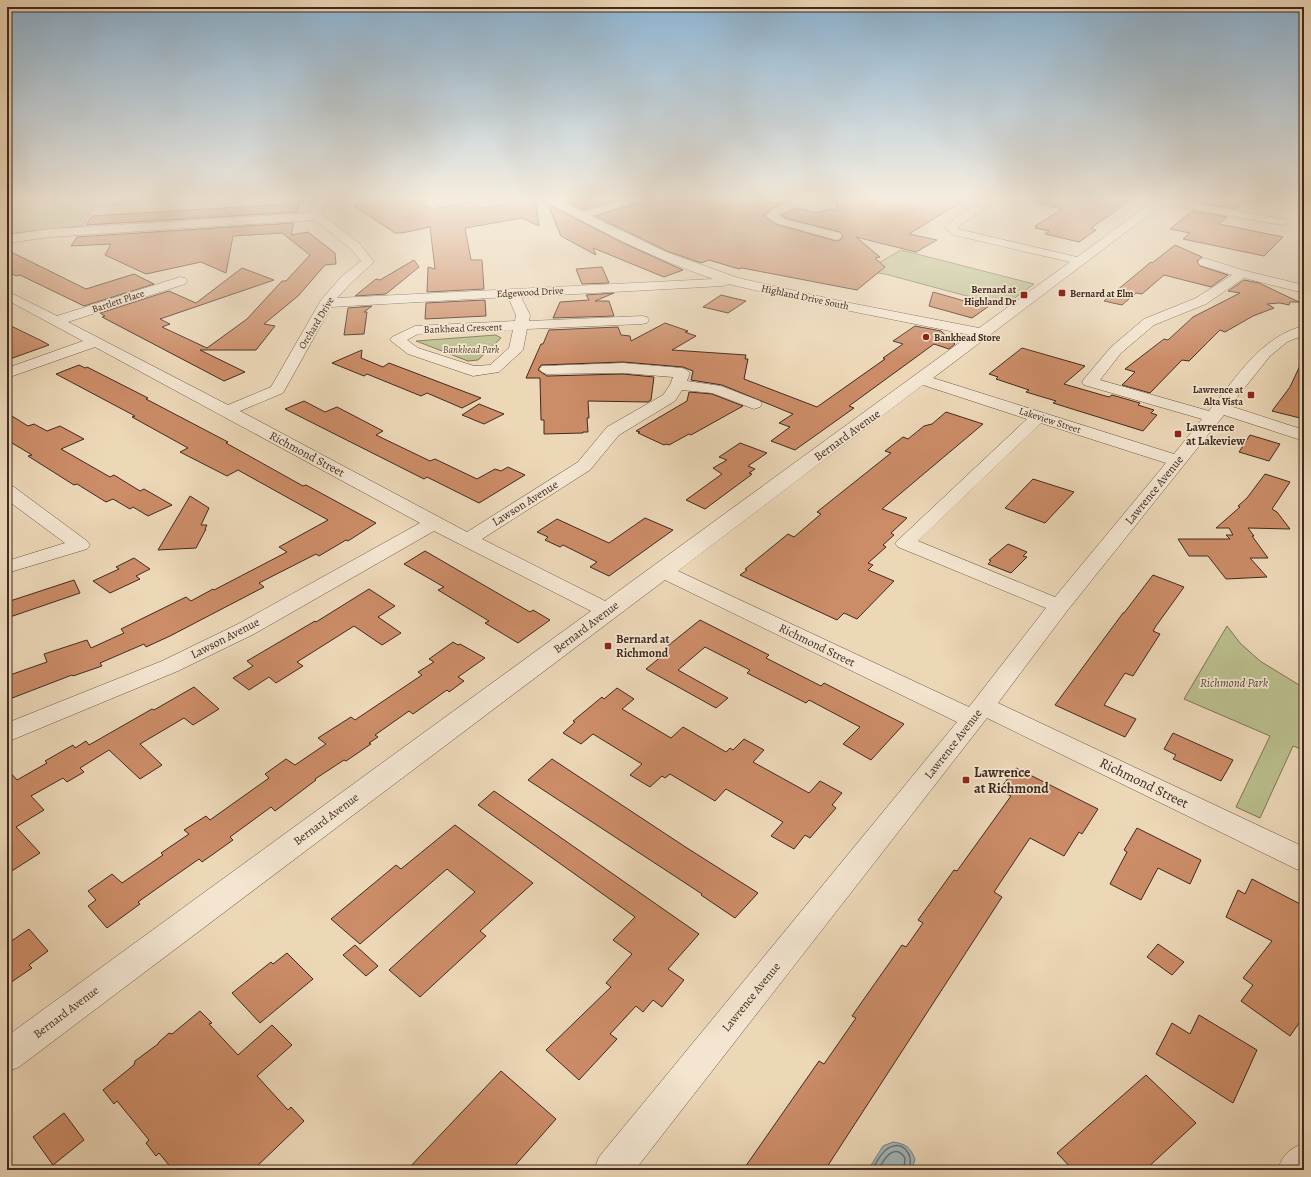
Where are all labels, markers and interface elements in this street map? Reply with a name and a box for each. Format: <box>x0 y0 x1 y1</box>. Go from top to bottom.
street label: Highland Drive South <box>760 281 851 313</box>
place label: Bernard at Highland Dr <box>964 283 1017 308</box>
street label: Edgewood Drive <box>496 284 564 300</box>
street label: Bartlett Place <box>90 286 146 316</box>
place label: Bernard at Elm <box>1070 287 1134 300</box>
marker: Bernard at Elm <box>1057 288 1067 298</box>
marker: Bernard at Highland Dr <box>1019 290 1029 300</box>
street label: Orchard Drive <box>295 294 337 351</box>
street label: Bankhead Crescent <box>424 320 503 336</box>
place label: Bankhead Store <box>934 331 1001 344</box>
marker: Bankhead Store <box>921 332 931 342</box>
park label: Bankhead Park <box>443 343 500 356</box>
place label: Lawrence at Alta Vista <box>1193 383 1244 408</box>
marker: Lawrence at Alta Vista <box>1246 390 1256 400</box>
street label: Lakeview Street <box>1017 404 1083 436</box>
street label: Bernard Avenue <box>811 406 883 464</box>
place label: Lawrence at Lakeview <box>1186 419 1245 449</box>
street label: Richmond Street <box>267 427 347 481</box>
marker: Lawrence at Lakeview <box>1173 429 1183 439</box>
street label: Lawrence Avenue <box>1121 452 1187 528</box>
street label: Lawson Avenue <box>489 476 561 530</box>
street label: Bernard Avenue <box>550 597 622 657</box>
street label: Lawson Avenue <box>188 614 262 662</box>
street label: Richmond Street <box>776 620 858 670</box>
place label: Bernard at Richmond <box>616 631 670 661</box>
marker: Bernard at Richmond <box>603 641 613 651</box>
park label: Richmond Park <box>1200 675 1269 691</box>
street label: Lawrence Avenue <box>921 706 985 782</box>
street label: Richmond Street <box>1096 753 1192 813</box>
place label: Lawrence at Richmond <box>974 763 1049 798</box>
marker: Lawrence at Richmond <box>961 775 971 785</box>
street label: Bernard Avenue <box>290 789 362 849</box>
street label: Lawrence Avenue <box>718 959 784 1035</box>
street label: Bernard Avenue <box>30 982 102 1042</box>

